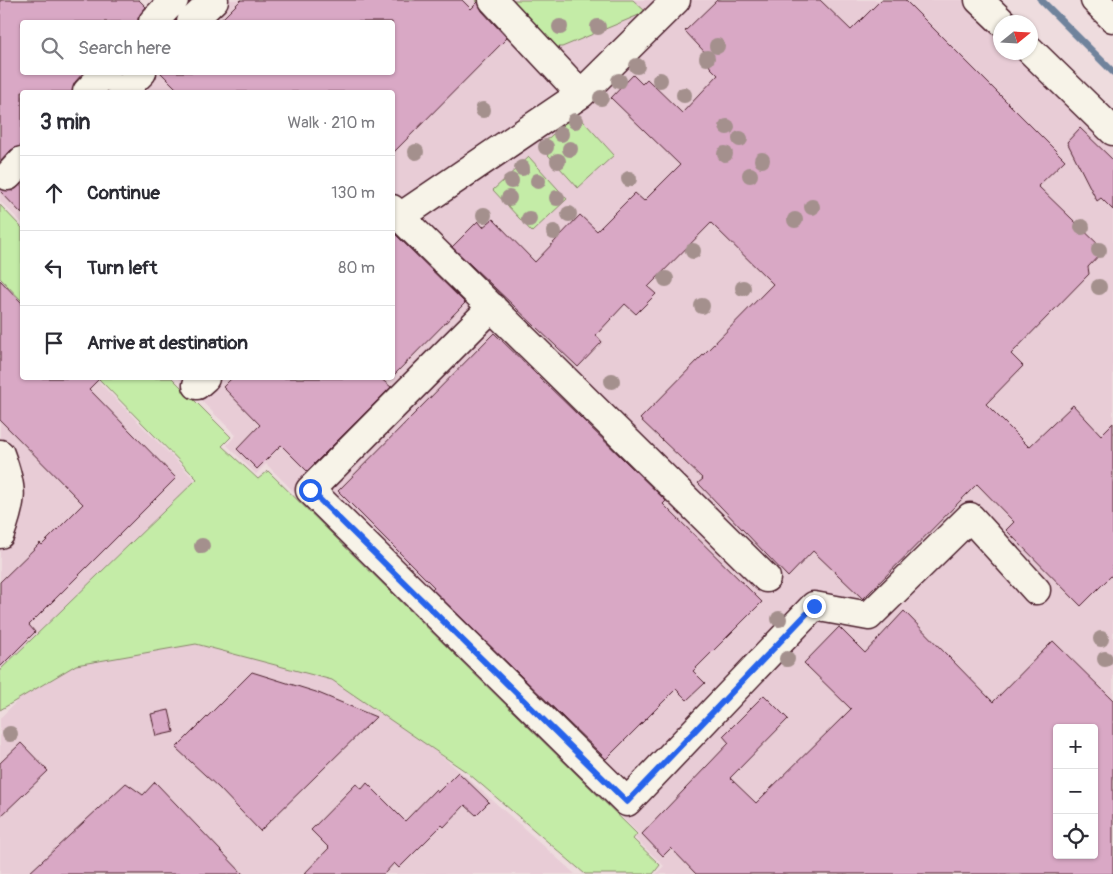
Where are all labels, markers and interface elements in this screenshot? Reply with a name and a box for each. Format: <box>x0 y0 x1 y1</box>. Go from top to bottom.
north arrow <box>993 15 1038 60</box>
search box <box>20 20 395 75</box>
icon: search <box>38 34 66 62</box>
text: Search here <box>78 36 171 60</box>
text: 3 min <box>40 109 90 136</box>
text: Walk · 210 m <box>287 113 375 133</box>
icon: ahead <box>40 179 68 207</box>
text: Continue <box>87 181 160 205</box>
text: 130 m <box>331 183 375 203</box>
icon: left <box>40 254 68 282</box>
text: Turn left <box>87 256 157 280</box>
text: 80 m <box>338 258 375 278</box>
icon: arrive <box>40 329 68 357</box>
text: Arrive at destination <box>87 331 248 355</box>
route start <box>299 479 322 502</box>
route end <box>803 595 826 618</box>
map controls <box>1053 724 1098 859</box>
button: + <box>1053 724 1098 769</box>
button: − <box>1053 769 1098 814</box>
button: locate <box>1053 814 1098 859</box>

